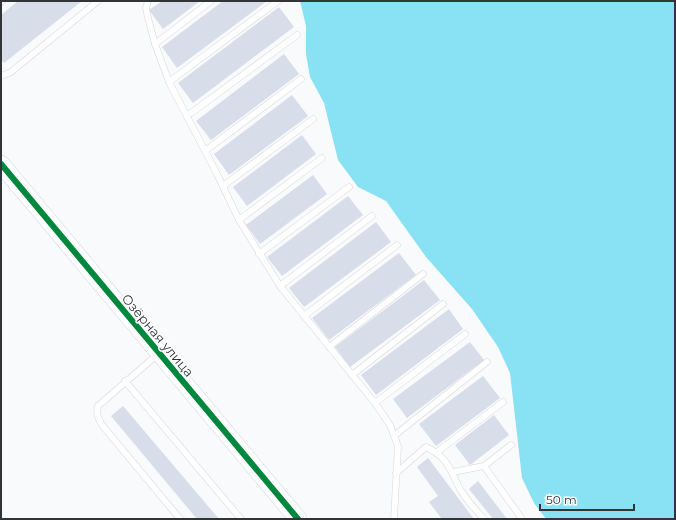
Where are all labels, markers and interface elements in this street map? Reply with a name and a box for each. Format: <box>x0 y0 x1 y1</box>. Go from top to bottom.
street label: Озёрная улица <box>119 290 197 380</box>
scale bar <box>540 486 634 512</box>
text: 50 m <box>546 492 577 507</box>

